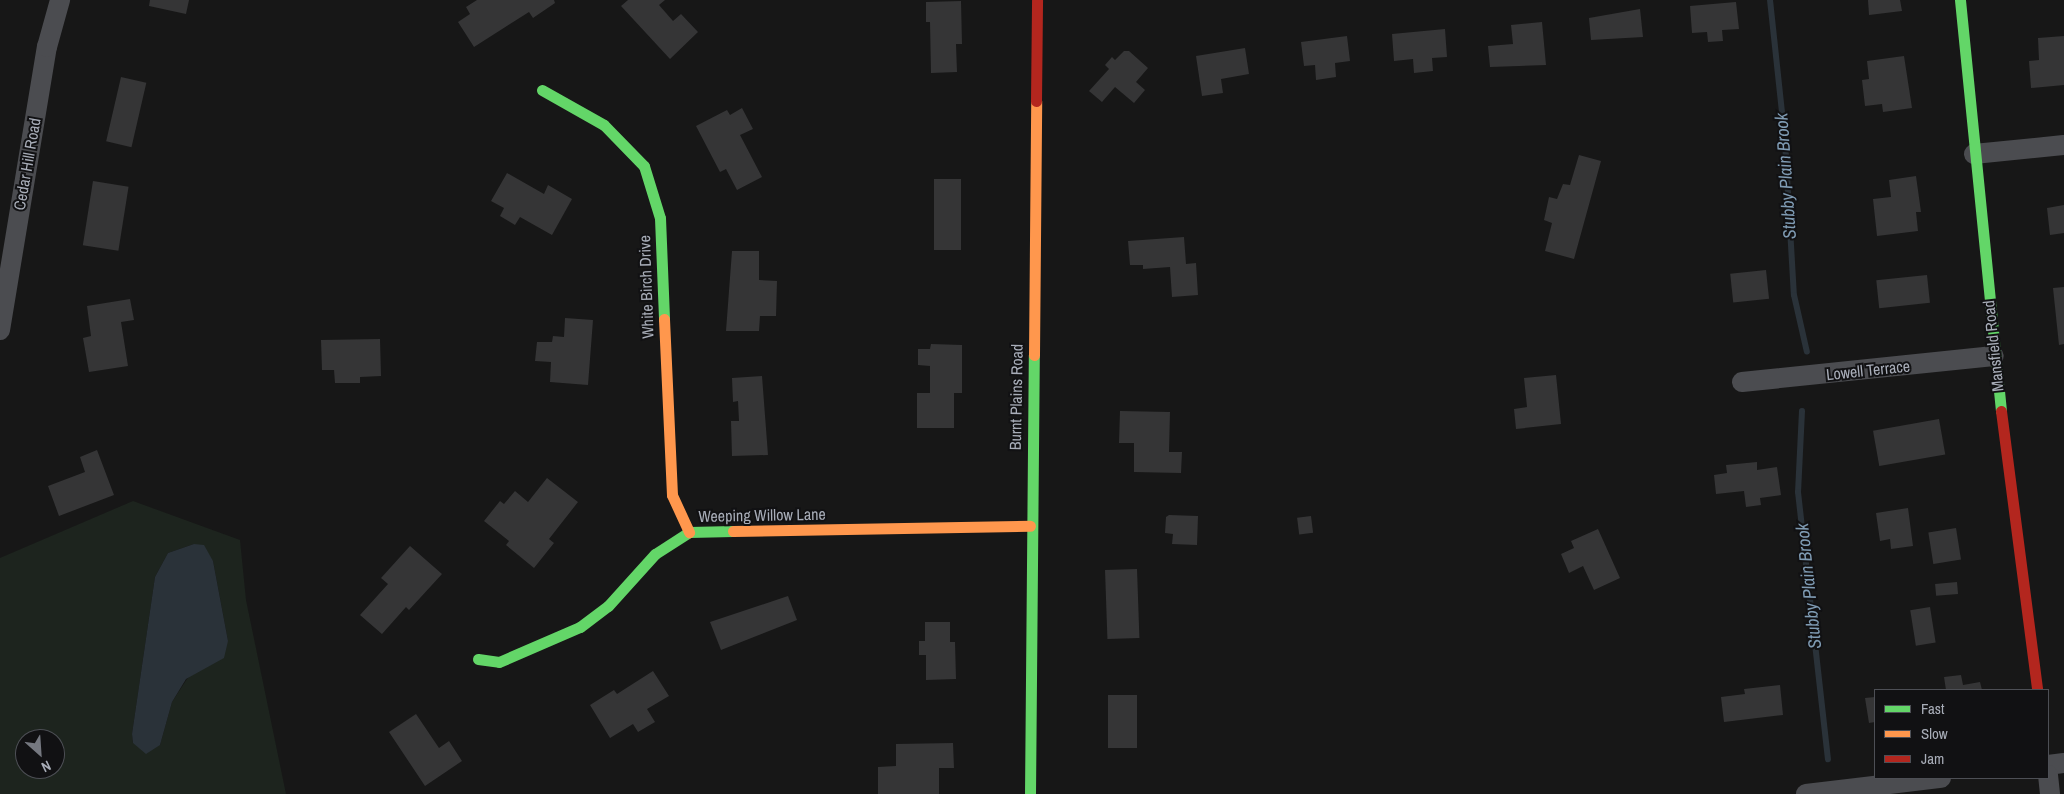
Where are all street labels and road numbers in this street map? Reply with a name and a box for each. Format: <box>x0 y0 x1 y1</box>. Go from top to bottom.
street label: Cedar Hill Road <box>9 116 45 212</box>
street label: White Birch Drive <box>635 235 657 339</box>
street label: Mansfield Road <box>1979 299 2007 393</box>
street label: Burnt Plains Road <box>1005 344 1027 450</box>
street label: Lowell Terrace <box>1825 356 1911 384</box>
street label: Weeping Willow Lane <box>698 504 826 526</box>

